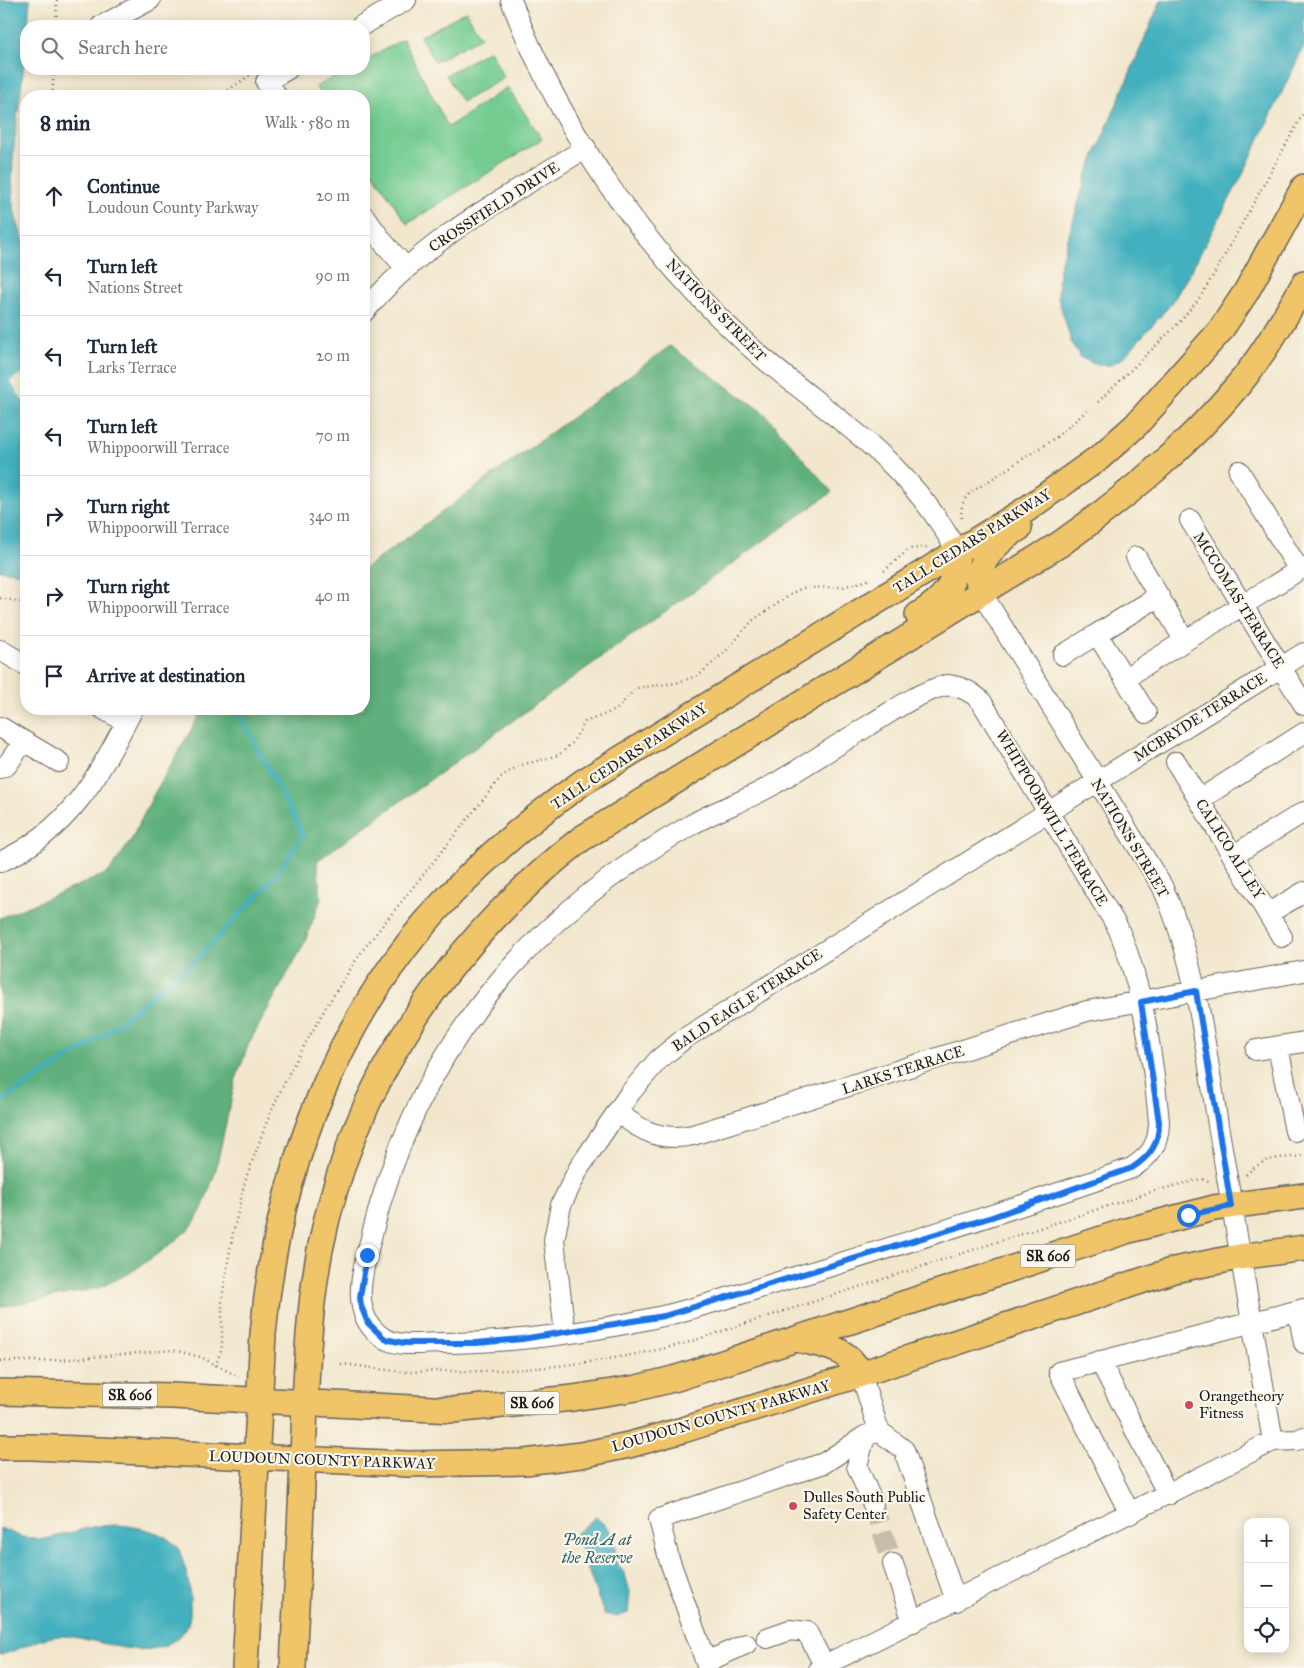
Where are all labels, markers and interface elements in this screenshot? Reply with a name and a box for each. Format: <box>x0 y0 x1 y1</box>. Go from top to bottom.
search box <box>20 20 370 75</box>
icon: search <box>38 34 66 62</box>
text: Search here <box>78 36 168 59</box>
text: 8 min <box>40 110 90 136</box>
text: Walk · 580 m <box>265 113 350 132</box>
street label: CROSSFIELD DRIVE <box>425 158 563 256</box>
text: Continue <box>87 175 160 198</box>
icon: ahead <box>40 182 68 210</box>
text: 20 m <box>316 186 350 205</box>
text: Loudoun County Parkway <box>87 198 259 217</box>
text: Turn left <box>87 255 157 278</box>
street label: NATIONS STREET <box>662 255 770 365</box>
icon: left <box>40 262 68 290</box>
text: 90 m <box>315 266 350 285</box>
text: Nations Street <box>87 278 183 297</box>
text: Turn left <box>87 335 157 358</box>
icon: left <box>40 342 68 370</box>
text: 20 m <box>316 346 350 365</box>
text: Larks Terrace <box>87 358 177 377</box>
text: Turn left <box>87 415 157 438</box>
icon: left <box>40 422 68 450</box>
text: 70 m <box>315 426 350 445</box>
text: Whippoorwill Terrace <box>87 438 230 457</box>
street label: TALL CEDARS PARKWAY <box>890 485 1055 597</box>
text: Turn right <box>87 495 170 518</box>
icon: right <box>40 502 68 530</box>
text: 340 m <box>308 506 350 525</box>
text: Whippoorwill Terrace <box>87 518 230 537</box>
street label: MCCOMAS TERRACE <box>1190 529 1288 672</box>
text: Turn right <box>87 575 170 598</box>
icon: right <box>40 582 68 610</box>
text: 40 m <box>315 586 350 605</box>
text: Whippoorwill Terrace <box>87 598 230 617</box>
icon: arrive <box>40 662 68 690</box>
text: Arrive at destination <box>87 664 245 687</box>
street label: MCBRYDE TERRACE <box>1130 669 1270 765</box>
street label: TALL CEDARS PARKWAY <box>548 698 711 813</box>
street label: WHIPPOORWILL TERRACE <box>992 727 1112 910</box>
street label: NATIONS STREET <box>1087 775 1173 901</box>
street label: CALICO ALLEY <box>1192 795 1268 903</box>
street label: BALD EAGLE TERRACE <box>668 945 826 1055</box>
street label: LARKS TERRACE <box>840 1042 967 1098</box>
route start <box>1177 1204 1200 1227</box>
route end <box>356 1244 379 1267</box>
road number: SR 606 <box>1020 1244 1076 1268</box>
street label: LOUDOUN COUNTY PARKWAY <box>610 1376 833 1456</box>
road number: SR 606 <box>102 1384 158 1406</box>
place label: Orangetheory Fitness <box>1199 1387 1285 1422</box>
road number: SR 606 <box>504 1392 560 1415</box>
marker: Orangetheory Fitness <box>1183 1399 1195 1411</box>
street label: LOUDOUN COUNTY PARKWAY <box>209 1447 436 1473</box>
place label: Dulles South Public Safety Center <box>803 1488 925 1523</box>
marker: Dulles South Public Safety Center <box>787 1500 799 1512</box>
map controls <box>1244 1518 1289 1653</box>
button: + <box>1244 1518 1289 1563</box>
water label: Pond A at the Reserve <box>562 1530 633 1567</box>
button: − <box>1244 1563 1289 1608</box>
button: locate <box>1244 1608 1289 1653</box>

